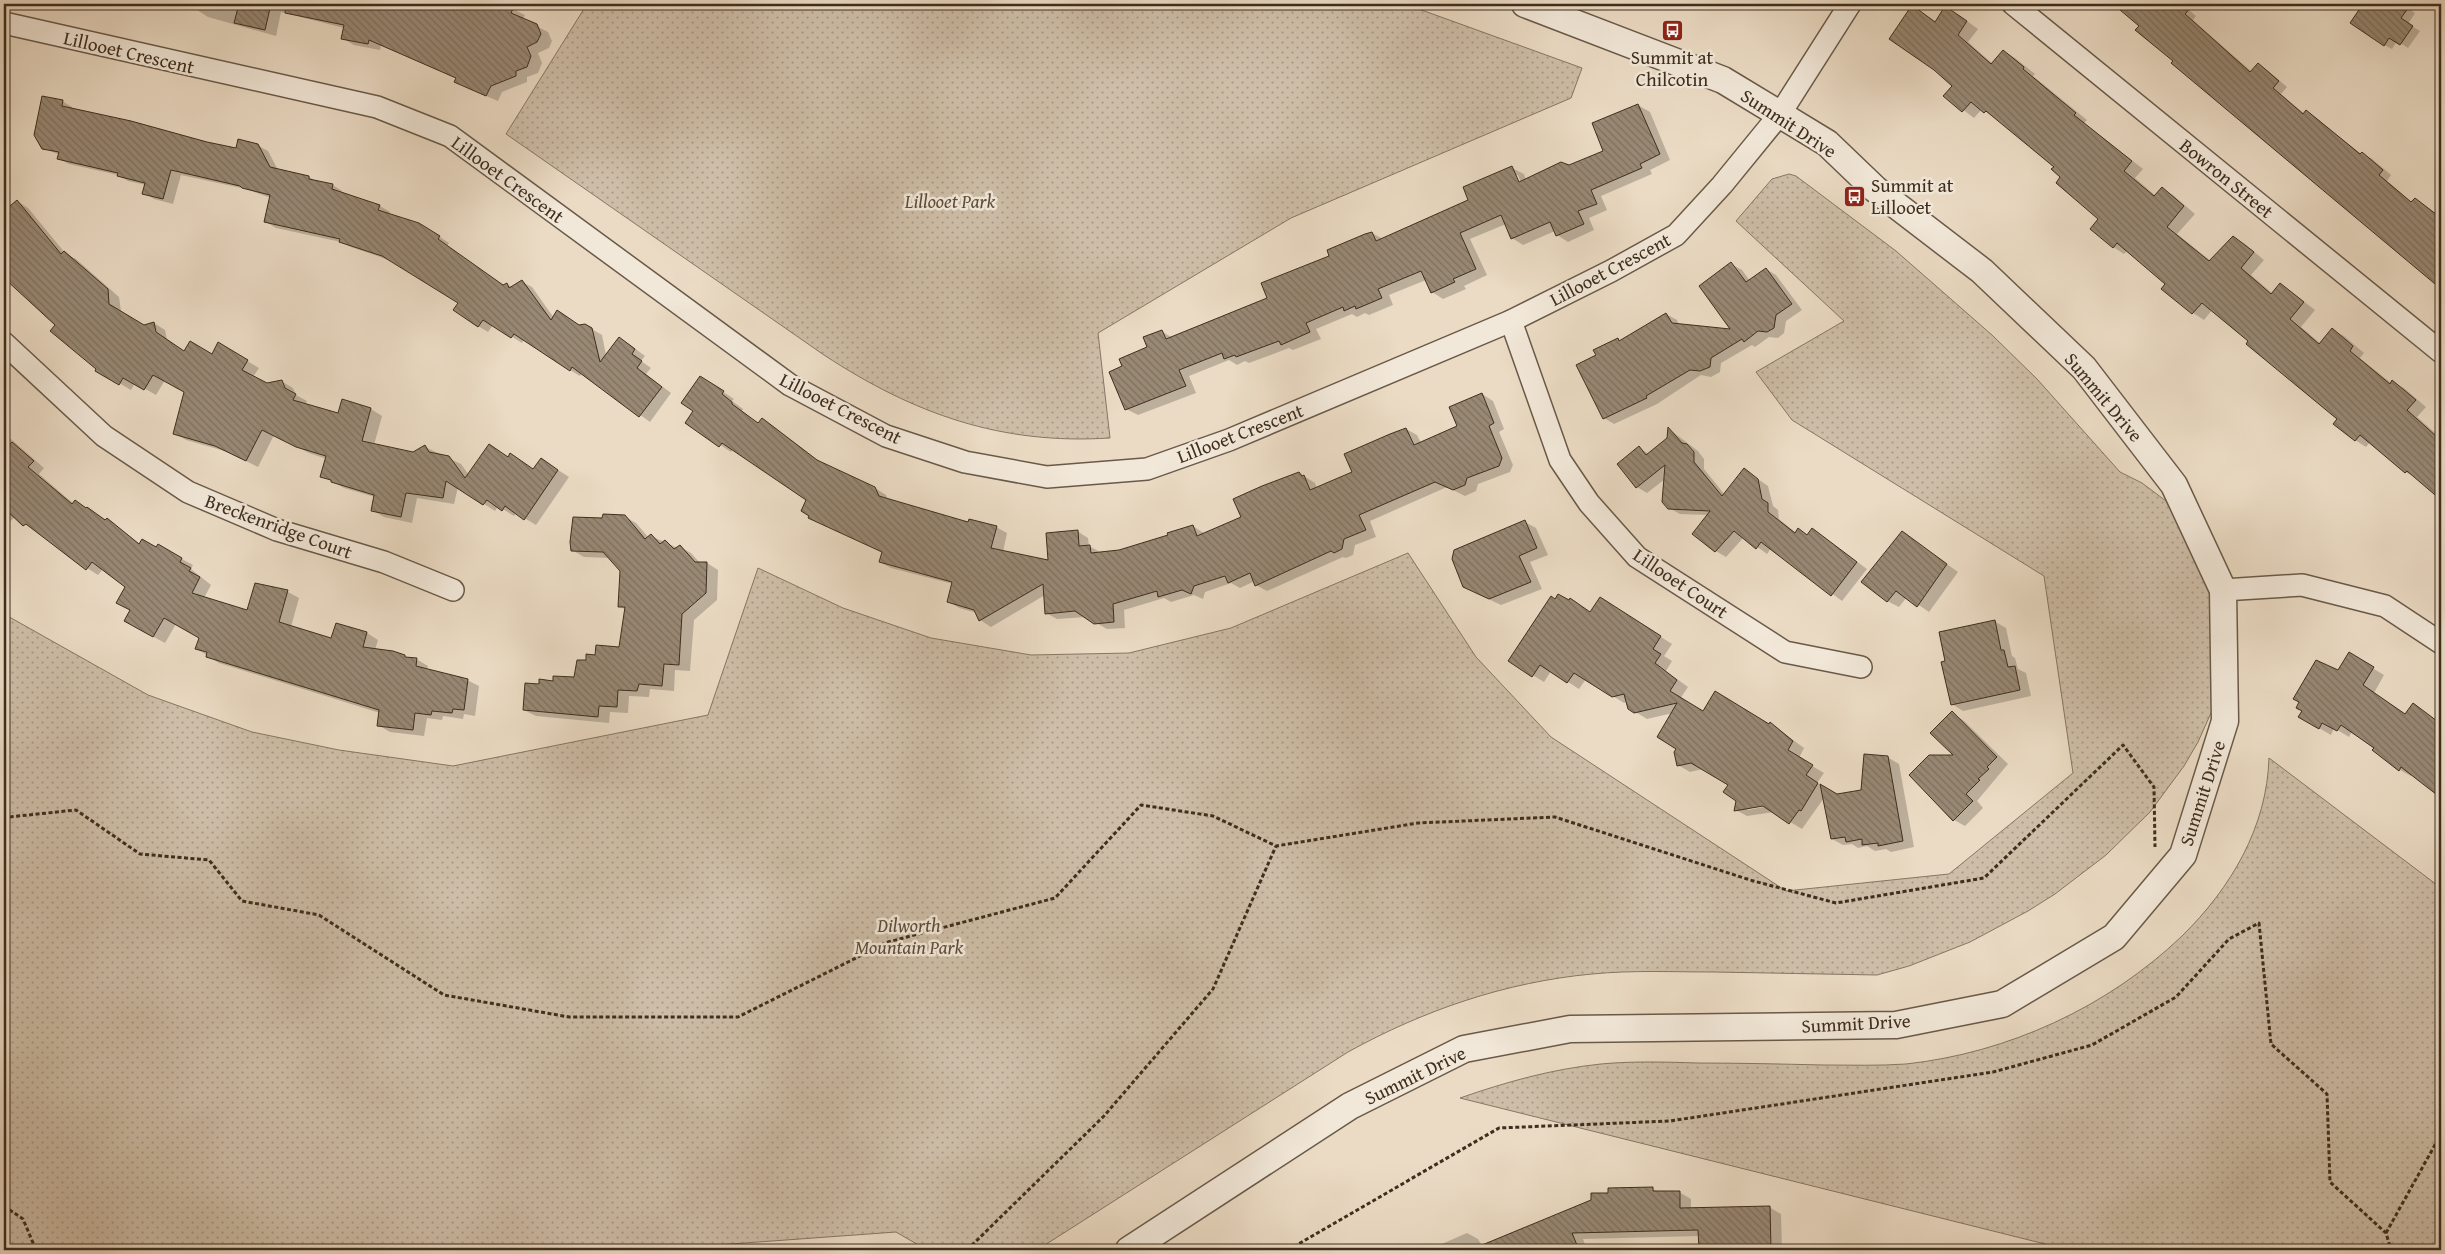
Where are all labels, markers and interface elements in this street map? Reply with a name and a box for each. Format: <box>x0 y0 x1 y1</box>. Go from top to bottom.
bus stop icon: Summit at Chilcotin <box>1660 19 1684 43</box>
street label: Lillooet Crescent <box>61 23 197 81</box>
place label: Summit at Chilcotin <box>1631 43 1714 93</box>
street label: Summit Drive <box>1735 81 1843 165</box>
street label: Lillooet Crescent <box>446 128 570 230</box>
street label: Bowron Street <box>2174 131 2280 225</box>
place label: Summit at Lillooet <box>1871 171 1954 221</box>
bus stop icon: Summit at Lillooet <box>1843 184 1867 208</box>
park label: Lillooet Park <box>904 187 996 215</box>
street label: Lillooet Crescent <box>1544 225 1676 313</box>
street label: Summit Drive <box>2058 346 2150 448</box>
street label: Lillooet Crescent <box>775 365 907 451</box>
street label: Lillooet Crescent <box>1173 396 1308 470</box>
street label: Breckenridge Court <box>201 486 357 566</box>
street label: Lillooet Court <box>1628 541 1734 625</box>
street label: Summit Drive <box>2172 737 2232 849</box>
park label: Dilworth Mountain Park <box>855 911 964 961</box>
street label: Summit Drive <box>1801 1006 1911 1040</box>
street label: Summit Drive <box>1360 1038 1470 1112</box>

